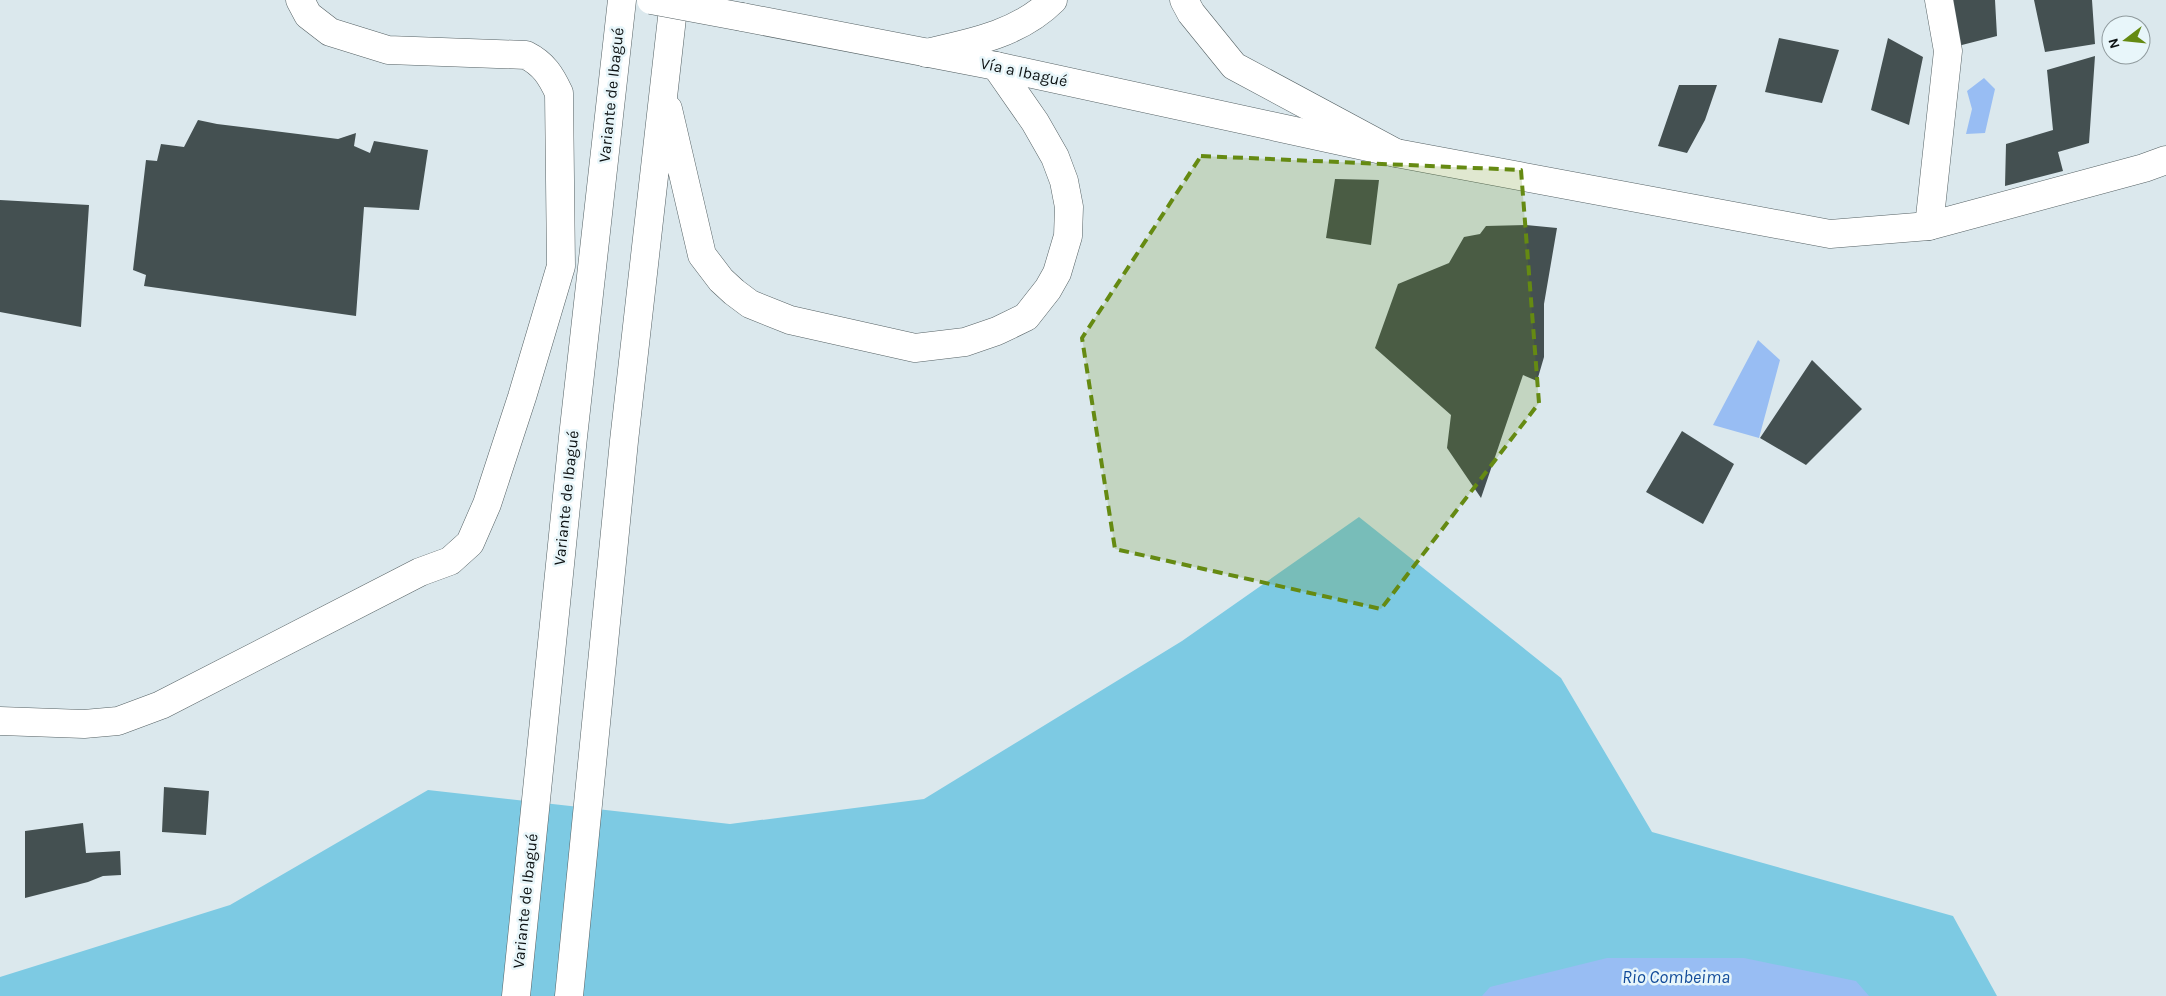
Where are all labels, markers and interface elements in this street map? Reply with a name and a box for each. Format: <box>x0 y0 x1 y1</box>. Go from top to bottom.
north arrow <box>2101 15 2151 65</box>
street label: Variante de Ibagué <box>594 27 628 163</box>
text: N <box>2104 36 2124 51</box>
street label: Vía a Ibagué <box>979 53 1069 91</box>
street label: Variante de Ibagué <box>549 430 583 566</box>
street label: Variante de Ibagué <box>508 833 542 969</box>
water label: Rio Combeima <box>1622 966 1730 988</box>

